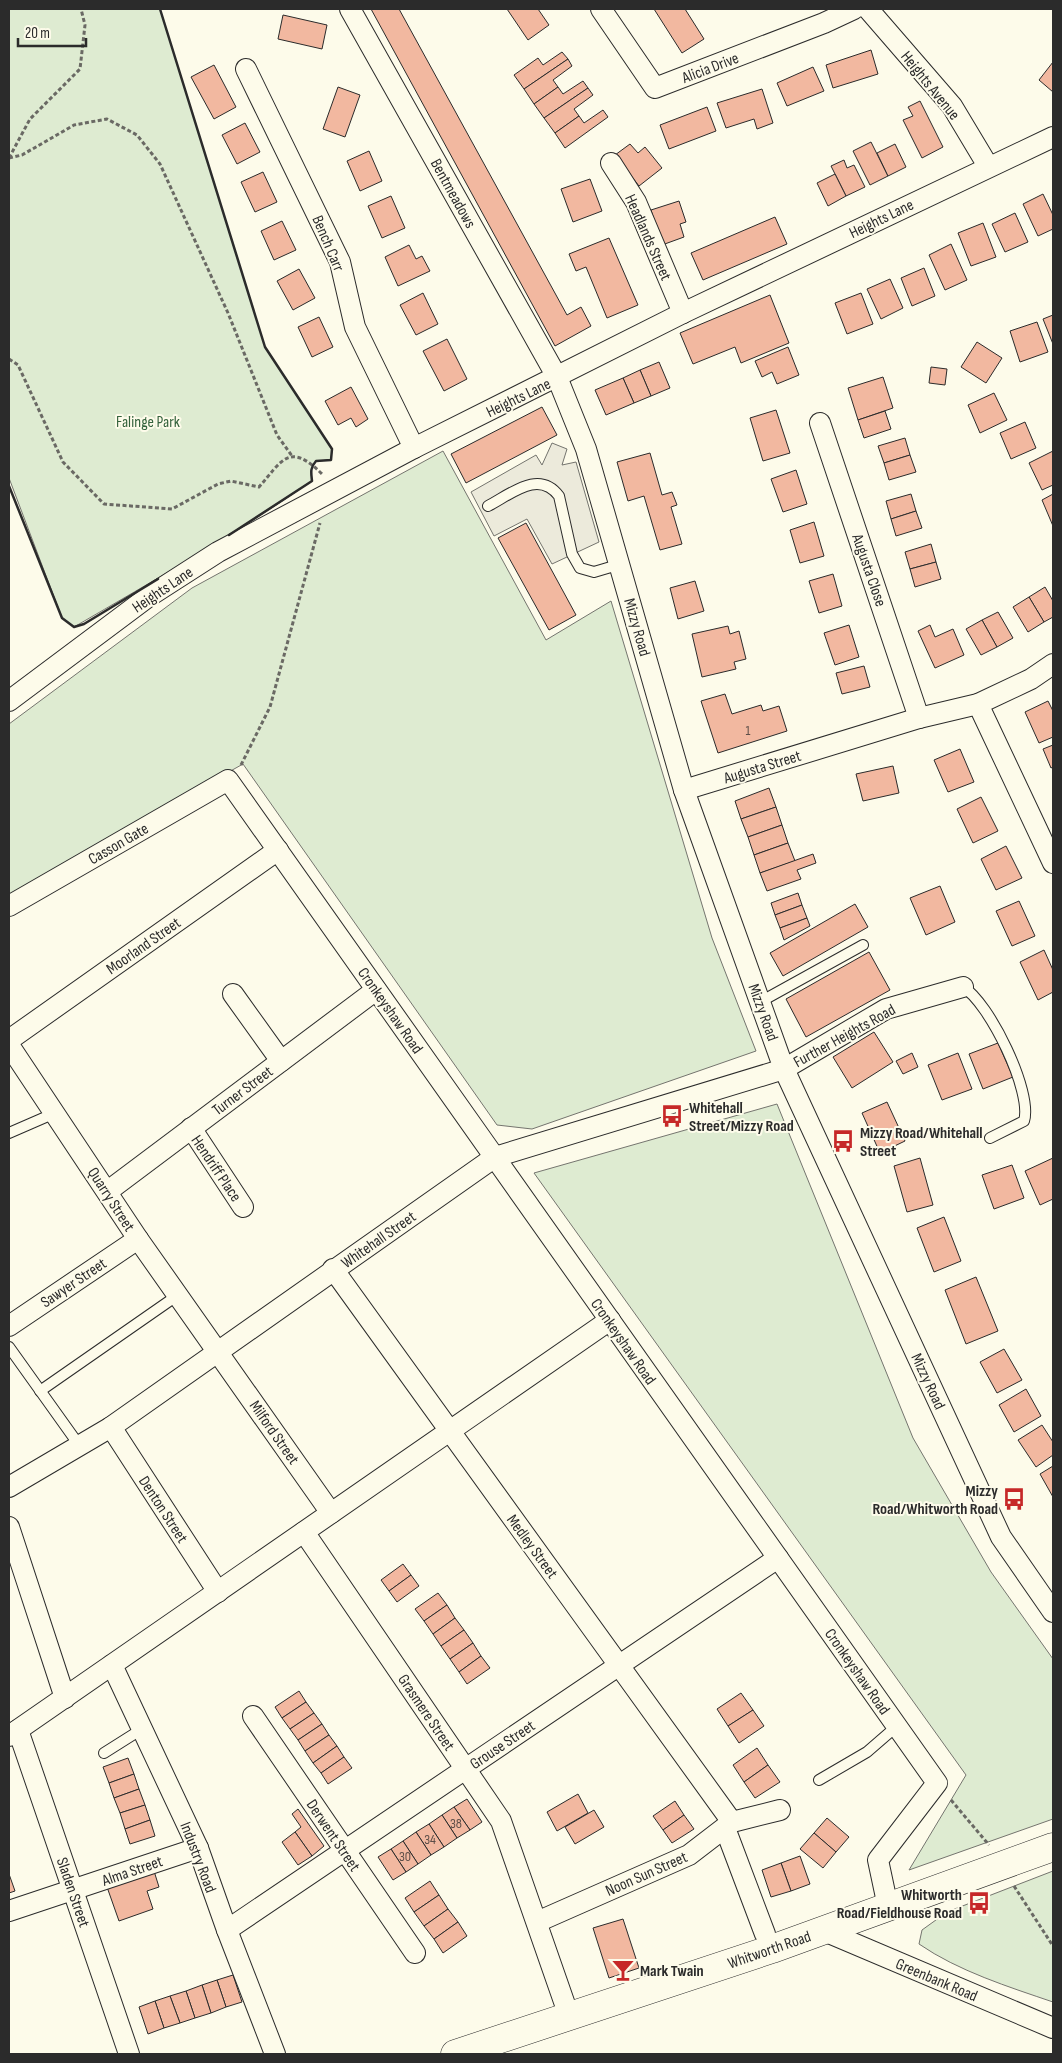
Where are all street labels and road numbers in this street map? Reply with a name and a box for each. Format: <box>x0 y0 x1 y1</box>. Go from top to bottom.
street label: Heights Avenue <box>896 48 963 124</box>
street label: Alicia Drive <box>678 49 742 88</box>
street label: Bentmeadows <box>426 156 480 232</box>
street label: Headlands Street <box>620 192 675 284</box>
street label: Heights Lane <box>846 196 917 243</box>
street label: Bench Carr <box>307 213 348 275</box>
street label: Heights Lane <box>483 375 554 422</box>
street label: Augusta Close <box>847 531 890 609</box>
street label: Heights Lane <box>129 563 197 617</box>
street label: Mizzy Road <box>619 596 654 659</box>
street label: Augusta Street <box>721 747 803 788</box>
street label: Casson Gate <box>85 820 152 869</box>
street label: Moorland Street <box>103 914 185 979</box>
street label: Cronkeyshaw Road <box>353 964 426 1058</box>
street label: Mizzy Road <box>743 981 782 1044</box>
street label: Further Heights Road <box>791 1001 899 1072</box>
street label: Turner Street <box>209 1062 277 1120</box>
street label: Hendriff Place <box>187 1132 245 1206</box>
street label: Quarry Street <box>83 1164 139 1236</box>
street label: Whitehall Street <box>338 1208 420 1273</box>
street label: Sawyer Street <box>37 1254 110 1312</box>
street label: Cronkeyshaw Road <box>586 1295 659 1389</box>
street label: Mizzy Road <box>906 1351 949 1413</box>
street label: Milford Street <box>245 1397 303 1469</box>
street label: Denton Street <box>134 1473 191 1547</box>
street label: Medley Street <box>502 1511 561 1583</box>
street label: Cronkeyshaw Road <box>820 1625 893 1719</box>
street label: Grasmere Street <box>393 1671 458 1755</box>
street label: Grouse Street <box>467 1717 539 1774</box>
street label: Derwent Street <box>302 1796 364 1875</box>
street label: Industry Road <box>175 1820 220 1896</box>
street label: Noon Sun Street <box>603 1848 691 1901</box>
street label: Alma Street <box>99 1852 165 1891</box>
street label: Sladen Street <box>52 1855 93 1930</box>
street label: Whitworth Road <box>726 1927 813 1973</box>
street label: Greenbank Road <box>893 1955 980 2006</box>

